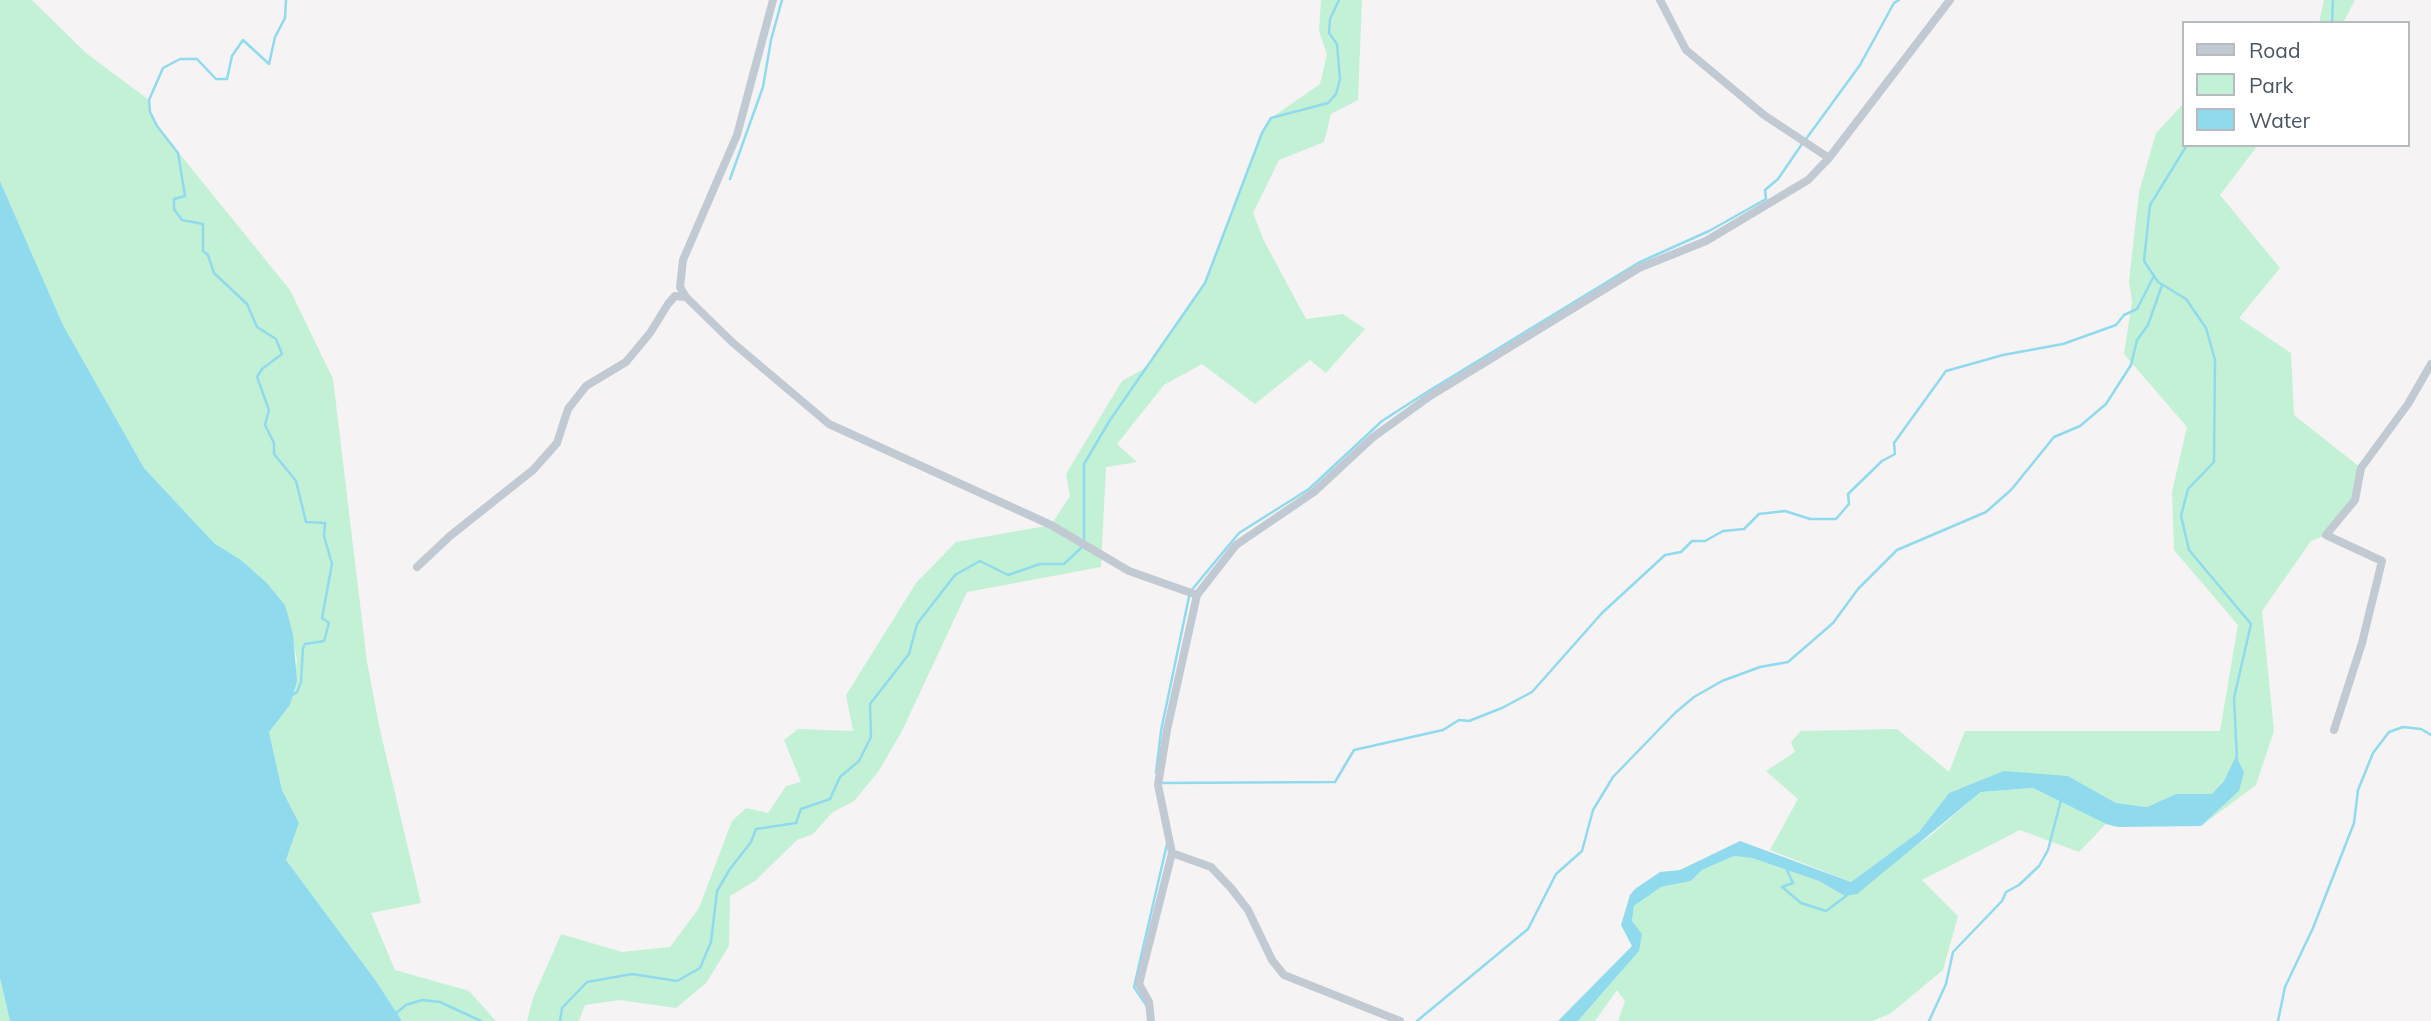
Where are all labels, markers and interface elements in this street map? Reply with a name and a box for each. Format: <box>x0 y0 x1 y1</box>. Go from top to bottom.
legend <box>2182 21 2410 147</box>
text: Road <box>2249 37 2300 63</box>
text: Park <box>2249 72 2293 98</box>
text: Water <box>2249 107 2310 133</box>

